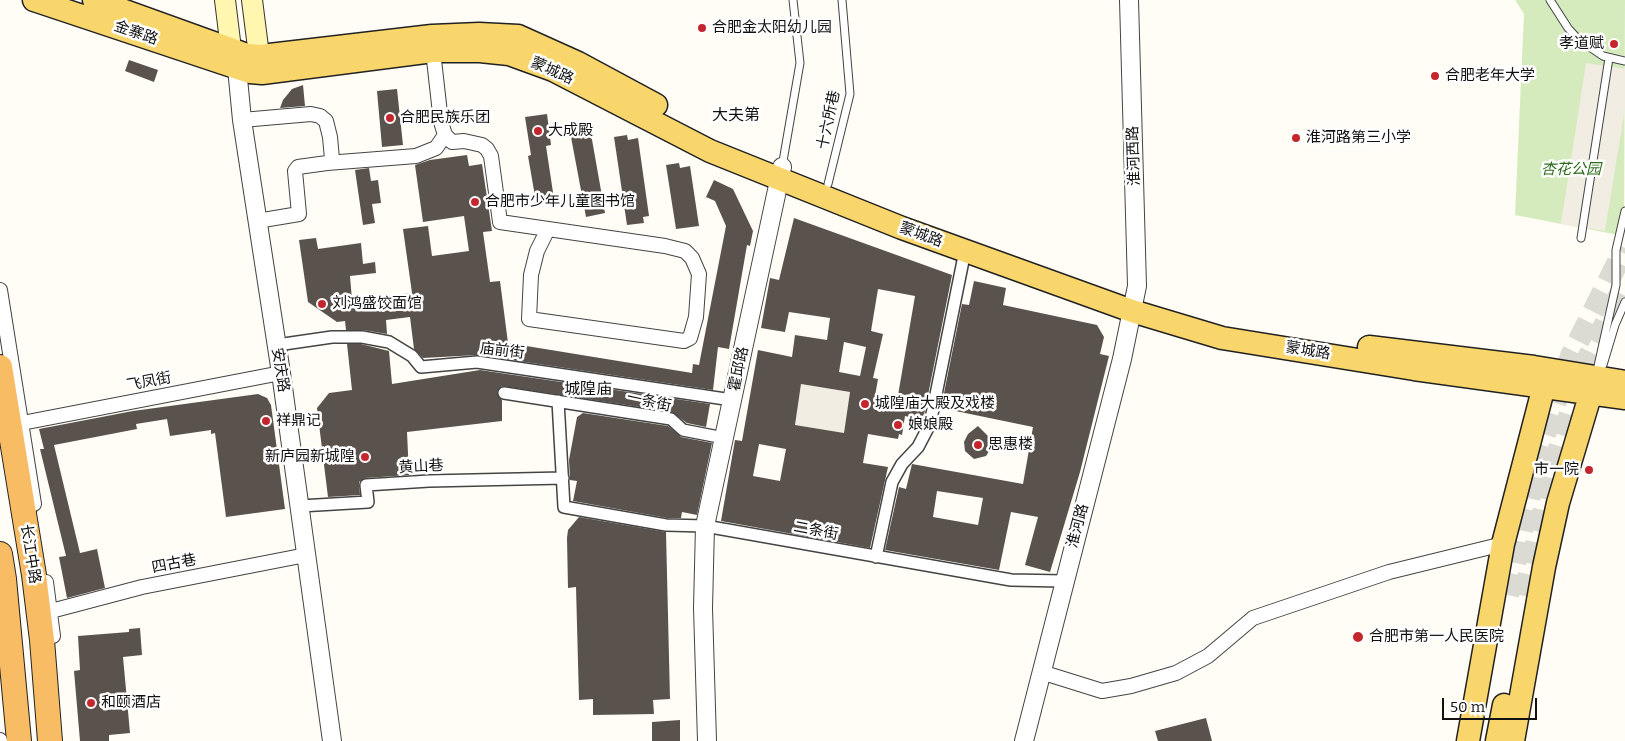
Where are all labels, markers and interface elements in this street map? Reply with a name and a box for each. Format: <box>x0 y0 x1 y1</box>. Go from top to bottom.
street label: 金寨路 <box>112 17 160 49</box>
place label: 合肥金太阳幼儿园 <box>712 19 832 37</box>
marker: 合肥金太阳幼儿园 <box>696 22 708 34</box>
place label: 孝道赋 <box>1559 35 1604 53</box>
marker: 孝道赋 <box>1608 38 1620 50</box>
street label: 蒙城路 <box>528 54 576 88</box>
place label: 合肥老年大学 <box>1445 67 1535 85</box>
marker: 合肥老年大学 <box>1429 70 1441 82</box>
street label: 十六所巷 <box>814 89 844 151</box>
district label: 大夫第 <box>712 106 760 126</box>
place label: 合肥民族乐团 <box>400 109 490 127</box>
marker: 合肥民族乐团 <box>384 112 396 124</box>
place label: 大成殿 <box>548 122 593 140</box>
marker: 大成殿 <box>532 125 544 137</box>
street label: 淮河西路 <box>1124 126 1144 186</box>
place label: 淮河路第三小学 <box>1306 129 1411 147</box>
marker: 淮河路第三小学 <box>1290 132 1302 144</box>
park label: 杏花公园 <box>1541 161 1601 179</box>
place label: 合肥市少年儿童图书馆 <box>485 193 635 211</box>
marker: 合肥市少年儿童图书馆 <box>469 196 481 208</box>
street label: 蒙城路 <box>897 219 945 251</box>
place label: 刘鸿盛饺面馆 <box>332 295 422 313</box>
marker: 刘鸿盛饺面馆 <box>316 298 328 310</box>
street label: 庙前街 <box>479 339 525 363</box>
street label: 蒙城路 <box>1284 339 1332 363</box>
street label: 霍邱路 <box>726 345 752 393</box>
street label: 安庆路 <box>268 346 292 394</box>
street label: 飞凤街 <box>125 369 173 395</box>
district label: 城隍庙 <box>564 380 612 400</box>
street label: 一条街 <box>625 389 673 415</box>
place label: 城隍庙大殿及戏楼 <box>875 395 995 413</box>
marker: 城隍庙大殿及戏楼 <box>859 398 871 410</box>
place label: 祥鼎记 <box>276 412 321 430</box>
marker: 祥鼎记 <box>260 415 272 427</box>
place label: 娘娘殿 <box>908 416 953 434</box>
marker: 娘娘殿 <box>892 419 904 431</box>
place label: 思惠楼 <box>988 436 1033 454</box>
marker: 思惠楼 <box>972 439 984 451</box>
place label: 新庐园新城隍 <box>265 448 355 466</box>
marker: 新庐园新城隍 <box>359 451 371 463</box>
street label: 黄山巷 <box>398 457 444 477</box>
place label: 市一院 <box>1534 461 1579 479</box>
marker: 市一院 <box>1583 464 1595 476</box>
street label: 淮河路 <box>1063 502 1093 550</box>
street label: 二条街 <box>792 518 840 544</box>
street label: 长江中路 <box>16 523 44 585</box>
street label: 四古巷 <box>150 551 198 577</box>
place label: 合肥市第一人民医院 <box>1369 628 1504 646</box>
marker: 合肥市第一人民医院 <box>1351 630 1365 644</box>
scale bar <box>1445 688 1540 720</box>
place label: 和颐酒店 <box>101 694 161 712</box>
marker: 和颐酒店 <box>85 697 97 709</box>
text: 50 m <box>1450 698 1485 716</box>

